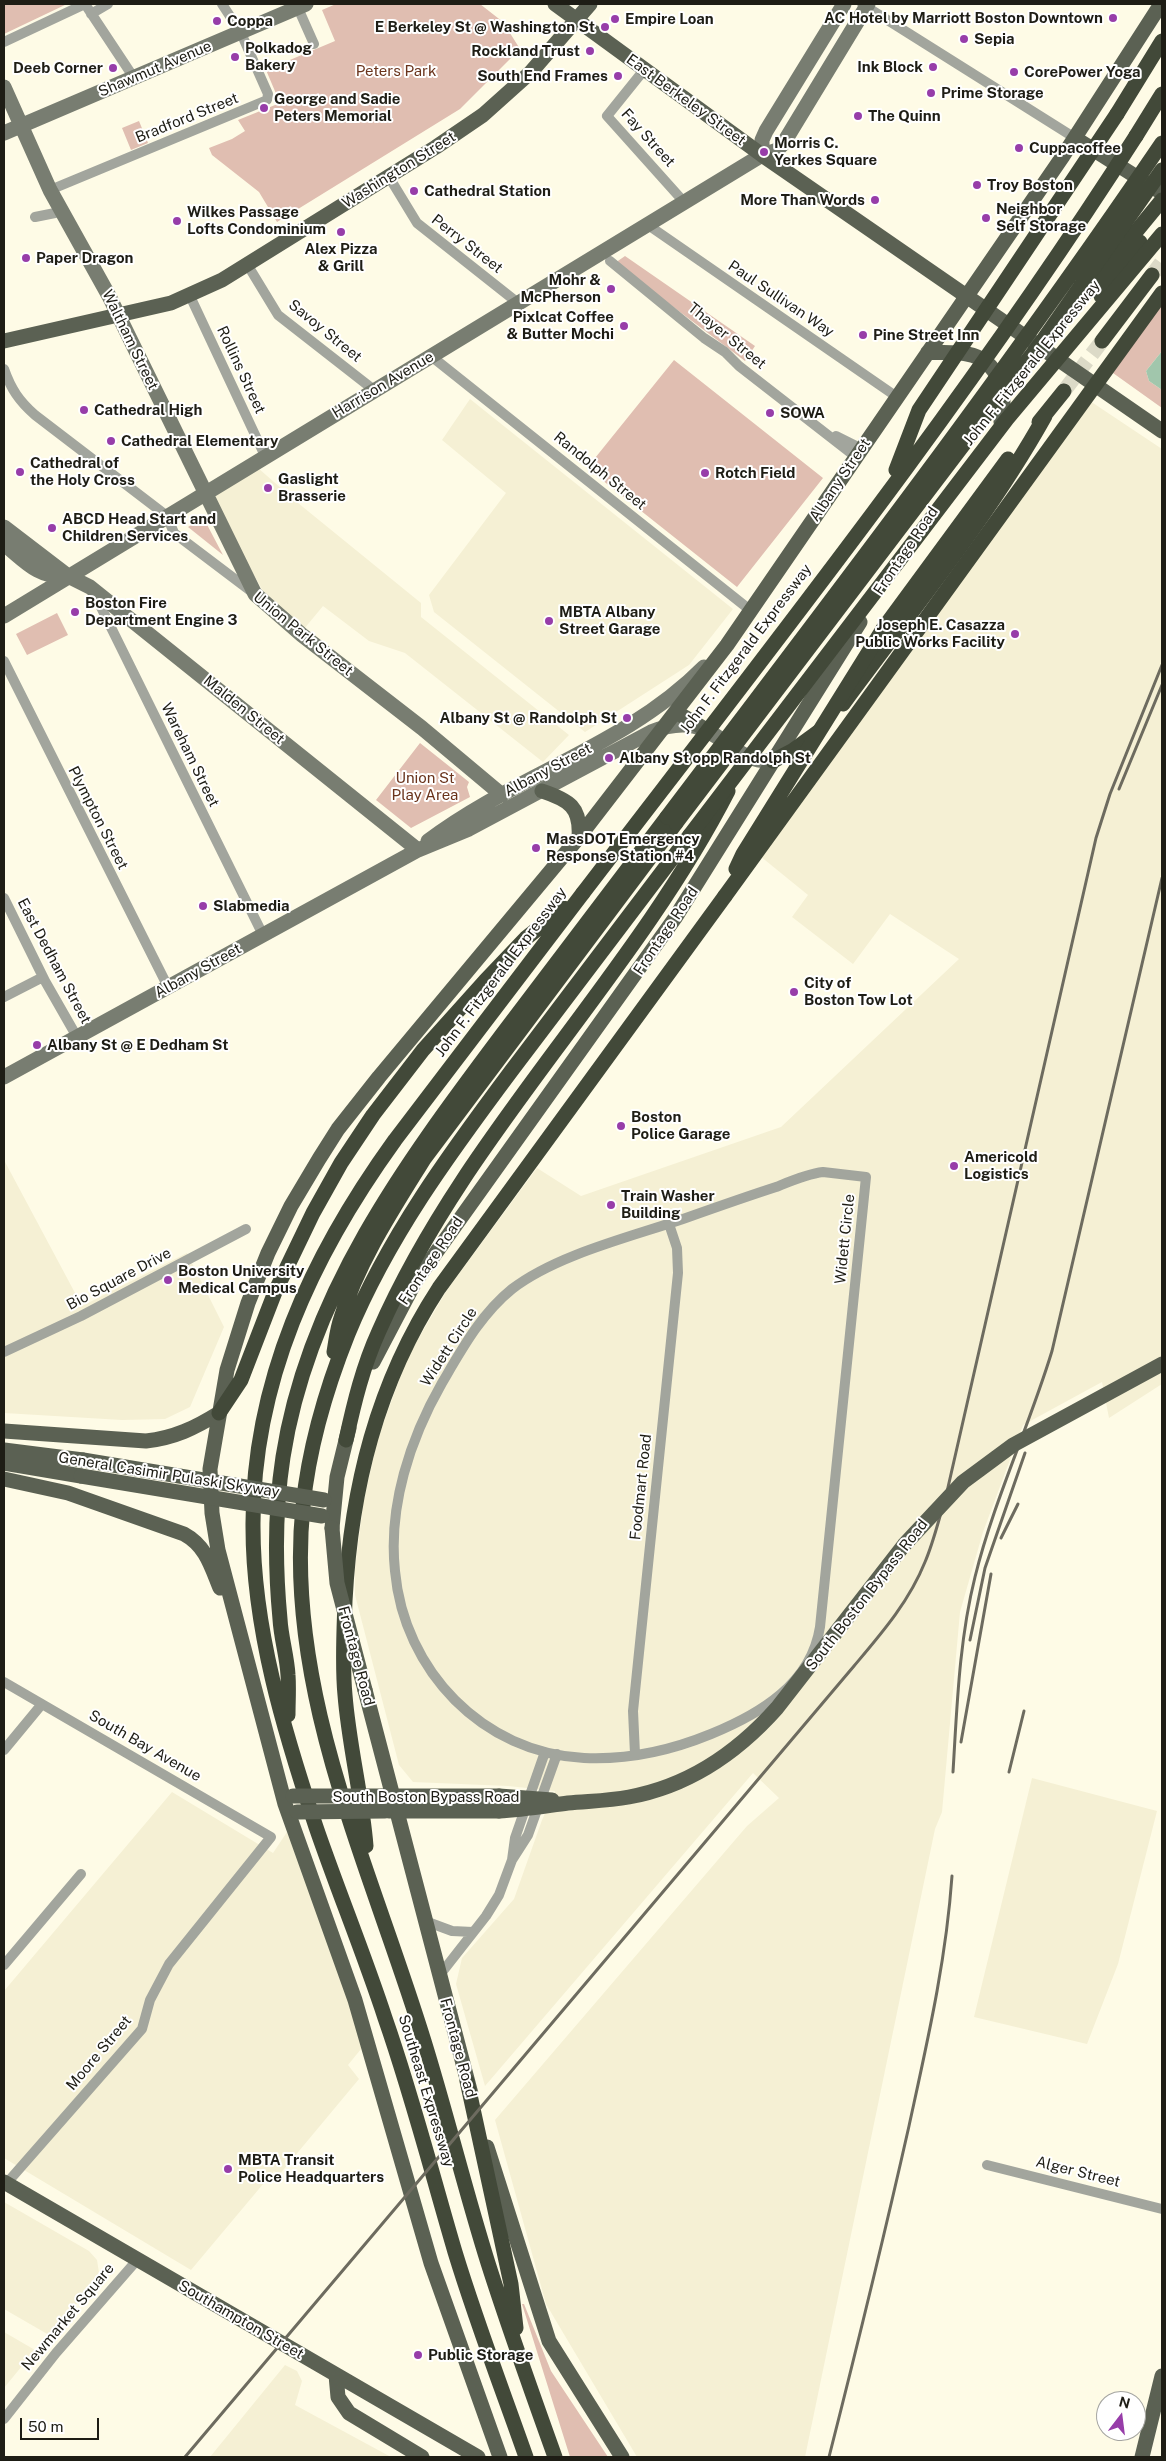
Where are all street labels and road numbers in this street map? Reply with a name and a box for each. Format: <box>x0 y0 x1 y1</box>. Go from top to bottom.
street label: Shawmut Avenue <box>96 37 214 101</box>
street label: East Berkeley Street <box>623 51 749 149</box>
street label: Bradford Street <box>133 89 241 147</box>
street label: Fay Street <box>617 105 679 171</box>
street label: Washington Street <box>339 128 459 212</box>
street label: Perry Street <box>428 211 506 277</box>
street label: Paul Sullivan Way <box>725 257 837 341</box>
street label: John F. Fitzgerald Expressway <box>960 277 1104 449</box>
street label: Waltham Street <box>98 287 162 393</box>
street label: Savoy Street <box>285 296 365 366</box>
street label: Thayer Street <box>684 299 770 373</box>
street label: Rollins Street <box>213 323 269 417</box>
street label: Harrison Avenue <box>329 348 437 422</box>
street label: Randolph Street <box>550 428 650 514</box>
street label: Albany Street <box>806 435 874 525</box>
street label: Frontage Road <box>870 504 942 598</box>
street label: John F. Fitzgerald Expressway <box>676 561 816 737</box>
street label: Union Park Street <box>250 588 356 680</box>
street label: Malden Street <box>200 672 288 748</box>
street label: Wareham Street <box>157 700 223 810</box>
street label: Albany Street <box>501 739 595 801</box>
street label: Plympton Street <box>64 763 132 873</box>
street label: John F. Fitzgerald Expressway <box>431 884 571 1060</box>
street label: Frontage Road <box>630 884 702 978</box>
street label: East Dedham Street <box>13 895 95 1027</box>
street label: Albany Street <box>152 940 244 1002</box>
street label: Widett Circle <box>831 1193 859 1285</box>
street label: Frontage Road <box>395 1214 467 1308</box>
street label: Bio Square Drive <box>64 1244 174 1314</box>
street label: Widett Circle <box>417 1304 481 1390</box>
street label: Foodmart Road <box>626 1433 656 1541</box>
street label: General Casimir Pulaski Skyway <box>57 1449 281 1501</box>
street label: South Boston Bypass Road <box>802 1516 932 1674</box>
street label: Frontage Road <box>334 1604 378 1708</box>
street label: South Bay Avenue <box>86 1707 204 1785</box>
street label: South Boston Bypass Road <box>332 1788 520 1806</box>
street label: Frontage Road <box>436 1996 480 2100</box>
street label: Moore Street <box>63 2012 135 2094</box>
street label: Southeast Expressway <box>394 2012 458 2170</box>
street label: Alger Street <box>1034 2153 1122 2191</box>
street label: Newmarket Square <box>18 2260 118 2374</box>
street label: Southampton Street <box>175 2277 307 2363</box>

